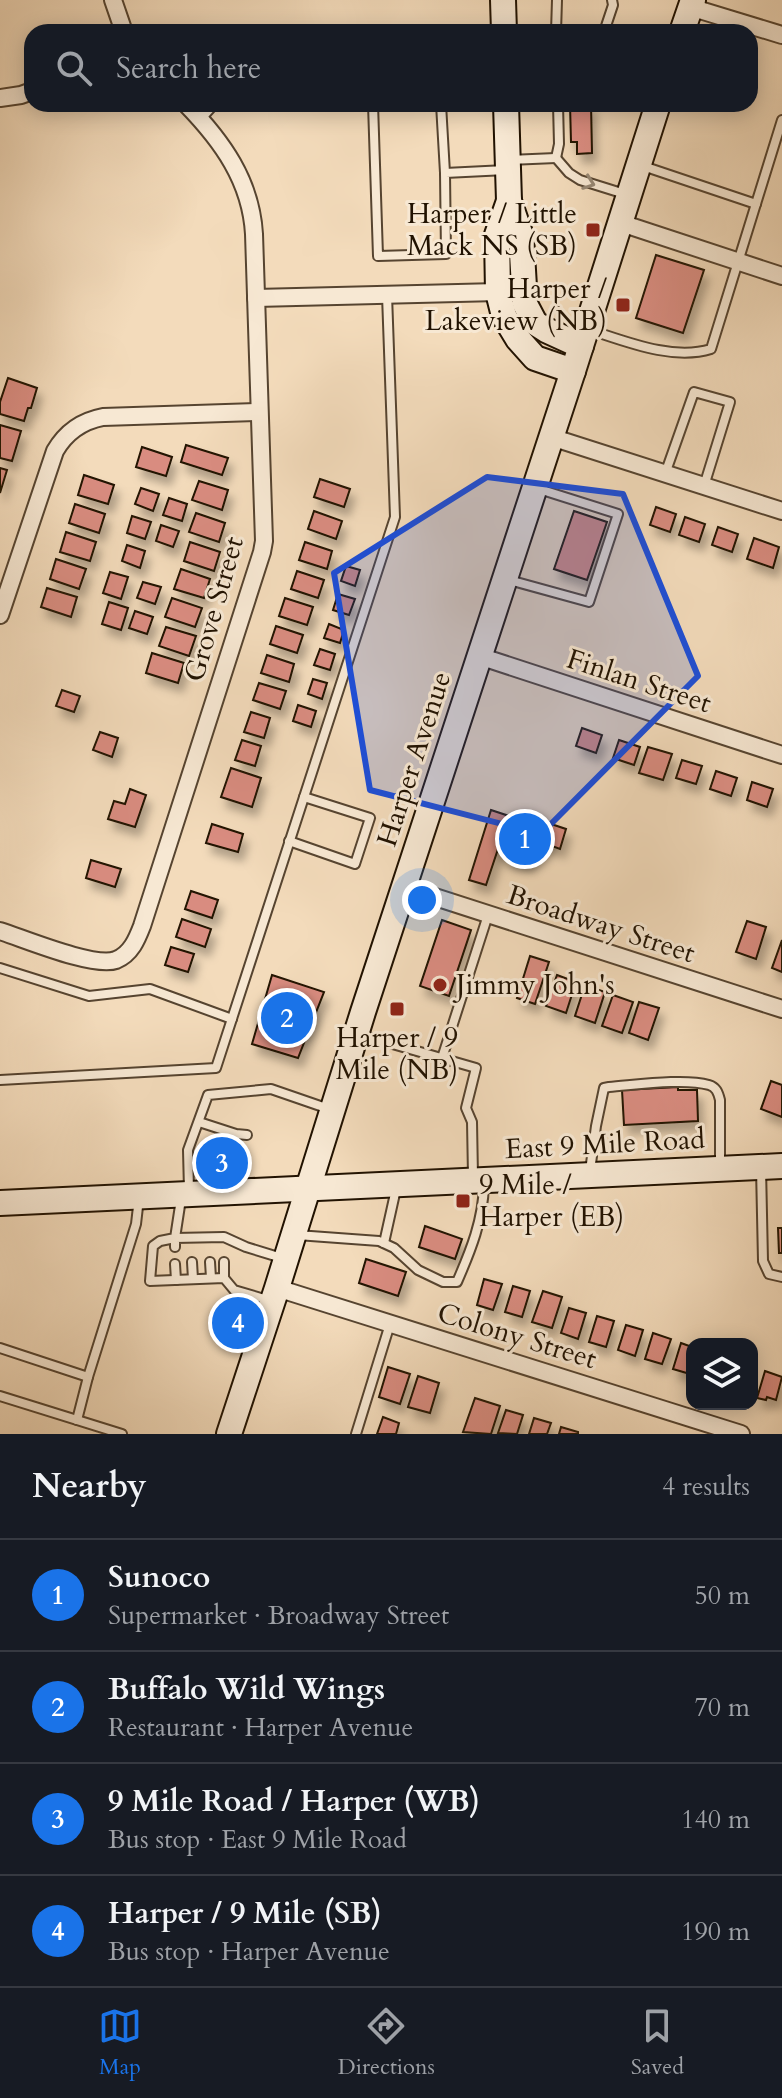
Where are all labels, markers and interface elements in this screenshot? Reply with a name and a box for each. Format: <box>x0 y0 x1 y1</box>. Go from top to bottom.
search box <box>24 24 758 112</box>
icon: search <box>52 46 96 90</box>
text: Search here <box>116 48 261 89</box>
one-way arrow <box>581 173 595 189</box>
place label: Harper / Little Mack NS (SB) <box>407 195 577 265</box>
marker: Harper / Little Mack NS (SB) <box>584 221 602 239</box>
place label: Harper / Lakeview (NB) <box>425 270 608 340</box>
marker: Harper / Lakeview (NB) <box>614 296 632 314</box>
street label: Grove Street <box>175 532 253 686</box>
street label: Finlan Street <box>562 640 716 722</box>
street label: Harper Avenue <box>368 667 460 851</box>
pin: 1 <box>499 809 551 869</box>
street label: Broadway Street <box>502 876 700 972</box>
your location <box>402 880 442 920</box>
place label: Jimmy John's <box>452 966 615 1004</box>
marker: Jimmy John's <box>431 976 449 994</box>
pin: 2 <box>261 988 313 1048</box>
marker: Harper / 9 Mile (NB) <box>388 1000 406 1018</box>
place label: Harper / 9 Mile (NB) <box>336 1019 458 1089</box>
street label: East 9 Mile Road <box>504 1120 706 1168</box>
pin: 3 <box>196 1133 248 1193</box>
place label: 9 Mile / Harper (EB) <box>479 1166 624 1236</box>
marker: 9 Mile / Harper (EB) <box>454 1192 472 1210</box>
pin: 4 <box>212 1293 264 1353</box>
street label: Colony Street <box>433 1294 601 1378</box>
map controls <box>686 1338 758 1410</box>
button: layers <box>686 1338 758 1410</box>
text: Nearby <box>32 1463 147 1509</box>
text: 4 results <box>662 1469 750 1504</box>
text: Sunoco <box>108 1557 210 1598</box>
text: 1 <box>51 1578 65 1613</box>
text: 50 m <box>694 1578 750 1613</box>
text: Supermarket · Broadway Street <box>108 1598 449 1633</box>
text: Buffalo Wild Wings <box>108 1669 385 1710</box>
text: 2 <box>51 1690 65 1725</box>
text: 70 m <box>694 1690 750 1725</box>
text: Restaurant · Harper Avenue <box>108 1710 413 1745</box>
text: 9 Mile Road / Harper (WB) <box>108 1781 480 1822</box>
text: 3 <box>51 1802 65 1837</box>
text: 140 m <box>681 1802 750 1837</box>
text: Bus stop · East 9 Mile Road <box>108 1822 407 1857</box>
text: Harper / 9 Mile (SB) <box>108 1893 382 1934</box>
text: 4 <box>51 1914 65 1949</box>
text: 190 m <box>681 1914 750 1949</box>
text: Bus stop · Harper Avenue <box>108 1934 390 1969</box>
tab: Map <box>98 2004 142 2082</box>
tab: Directions <box>338 2004 435 2082</box>
tab: Saved <box>631 2004 684 2082</box>

